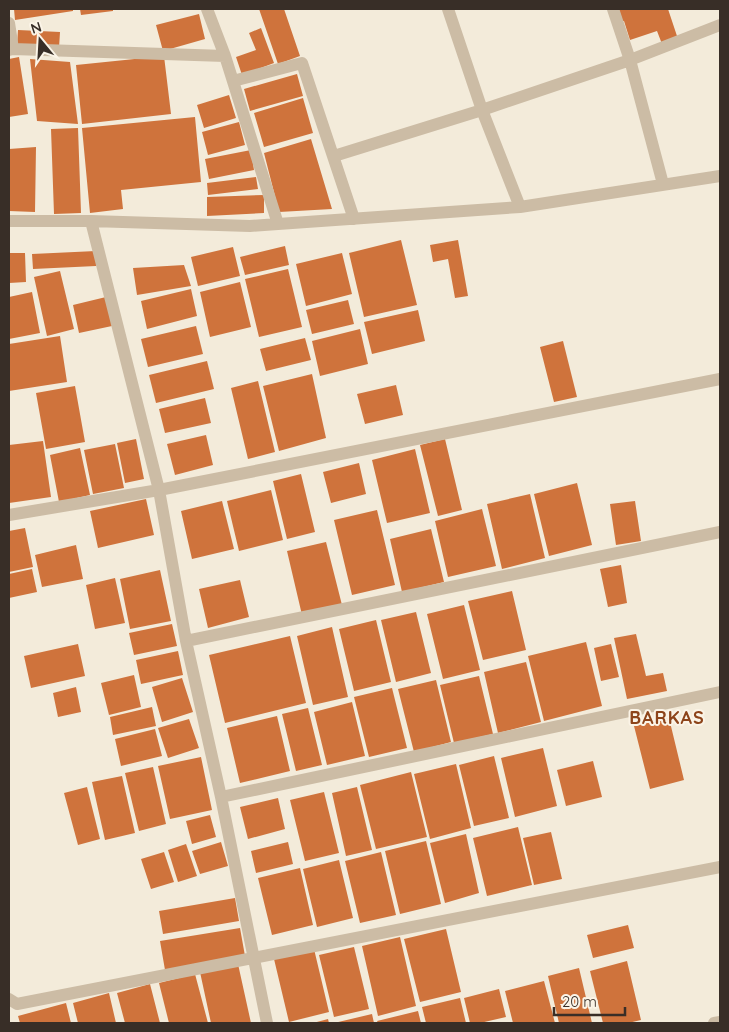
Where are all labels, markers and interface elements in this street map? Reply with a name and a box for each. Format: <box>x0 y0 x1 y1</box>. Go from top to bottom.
north arrow <box>15 15 65 65</box>
text: N <box>28 17 44 38</box>
district label: BARKAS <box>629 706 705 729</box>
scale bar <box>554 984 625 1016</box>
text: 20 m <box>562 992 597 1011</box>

